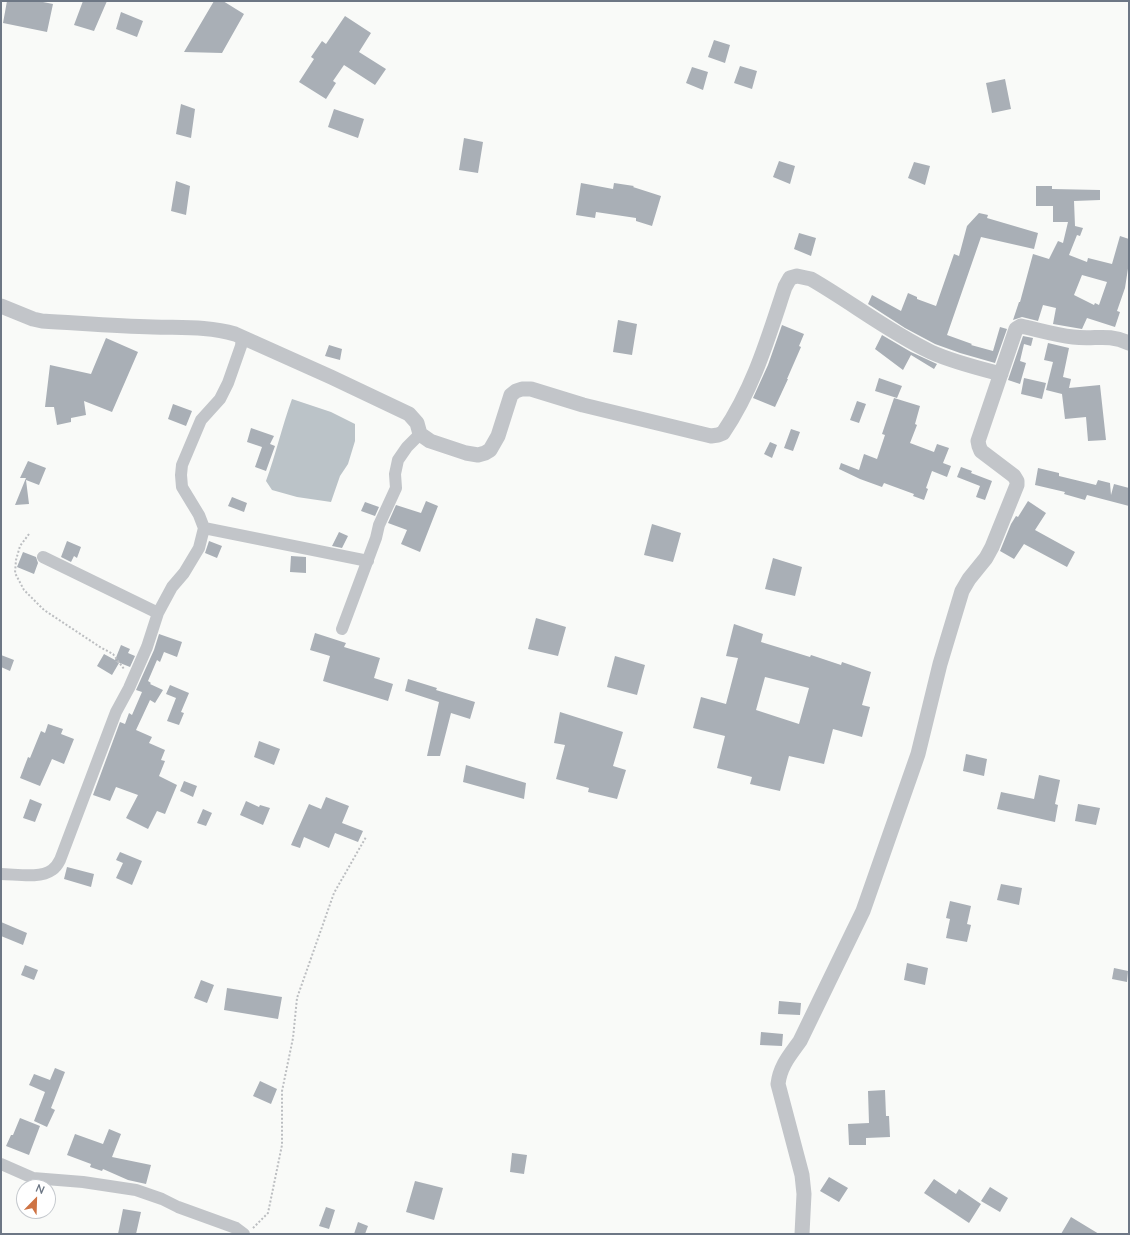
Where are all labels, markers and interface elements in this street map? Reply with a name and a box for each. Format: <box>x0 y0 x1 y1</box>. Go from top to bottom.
north arrow <box>16 1179 56 1219</box>
text: N <box>34 1181 47 1196</box>

